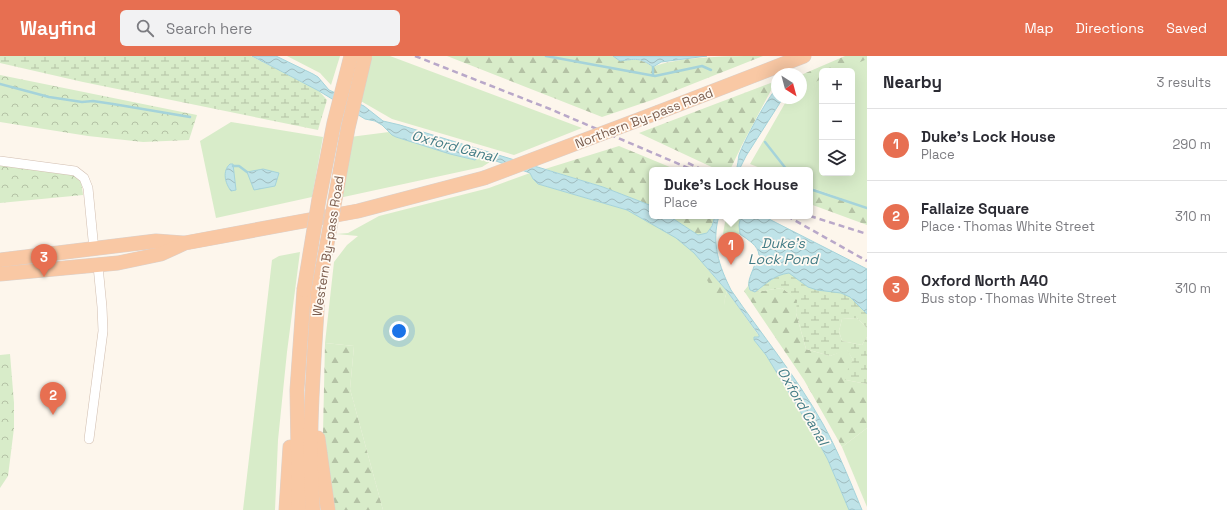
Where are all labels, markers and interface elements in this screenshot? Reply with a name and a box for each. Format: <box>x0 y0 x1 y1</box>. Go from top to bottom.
search box <box>120 10 400 46</box>
text: Wayfind <box>20 16 96 41</box>
icon: search <box>134 17 156 39</box>
text: Search here <box>166 19 252 38</box>
text: Map <box>1024 19 1054 37</box>
text: Directions <box>1076 19 1144 37</box>
text: Saved <box>1166 19 1207 37</box>
north arrow <box>771 68 807 104</box>
map controls <box>819 68 855 176</box>
button: + <box>819 68 855 104</box>
text: Nearby <box>883 71 942 93</box>
text: 3 results <box>1157 74 1211 91</box>
street label: Northern By-pass Road <box>573 84 715 152</box>
button: − <box>819 104 855 140</box>
water label: Oxford Canal <box>410 126 500 166</box>
text: Duke's Lock House <box>921 127 1056 146</box>
text: 1 <box>893 136 899 153</box>
text: 290 m <box>1172 136 1211 153</box>
button: layers <box>819 140 855 176</box>
text: Place <box>921 146 955 163</box>
popup <box>649 167 813 219</box>
street label: Western By-pass Road <box>308 174 348 318</box>
text: Duke's Lock House <box>664 175 798 194</box>
text: Place <box>664 194 697 211</box>
text: Fallaize Square <box>921 199 1029 218</box>
text: 2 <box>892 208 900 225</box>
text: 310 m <box>1175 208 1211 225</box>
text: Place · Thomas White Street <box>921 218 1095 235</box>
pin: 1 <box>718 232 744 265</box>
water label: Duke's Lock Pond <box>748 234 820 268</box>
pin: 3 <box>31 244 57 277</box>
text: Oxford North A40 <box>921 271 1048 290</box>
text: 3 <box>892 280 900 297</box>
text: 310 m <box>1175 280 1211 297</box>
text: Bus stop · Thomas White Street <box>921 290 1117 307</box>
your location <box>389 321 409 341</box>
water label: Oxford Canal <box>773 364 833 449</box>
pin: 2 <box>40 382 66 415</box>

